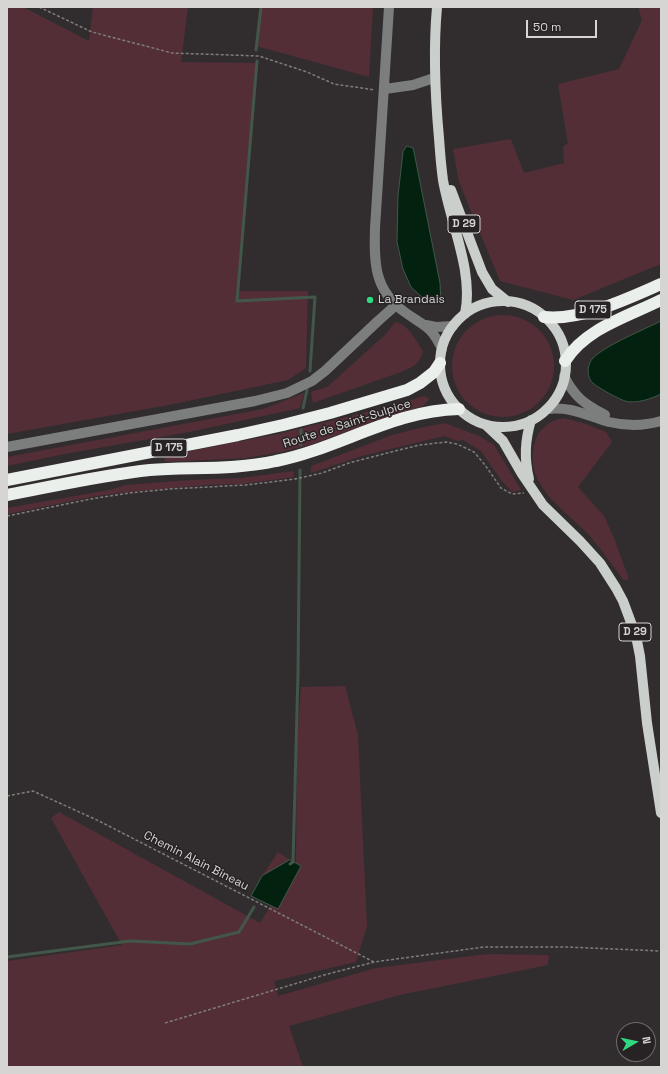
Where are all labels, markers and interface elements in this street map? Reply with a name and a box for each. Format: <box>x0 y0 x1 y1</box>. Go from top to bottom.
scale bar <box>528 12 599 38</box>
text: 50 m <box>533 19 561 35</box>
road number: D 29 <box>448 215 480 233</box>
place label: La Brandais <box>378 293 445 307</box>
marker: La Brandais <box>365 295 375 305</box>
road number: D 175 <box>575 301 611 319</box>
street label: Route de Saint-Sulpice <box>281 397 413 451</box>
road number: D 175 <box>151 439 187 457</box>
road number: D 29 <box>619 623 651 641</box>
street label: Chemin Alain Bineau <box>141 828 251 894</box>
north arrow <box>616 1022 656 1062</box>
text: N <box>639 1036 654 1045</box>

